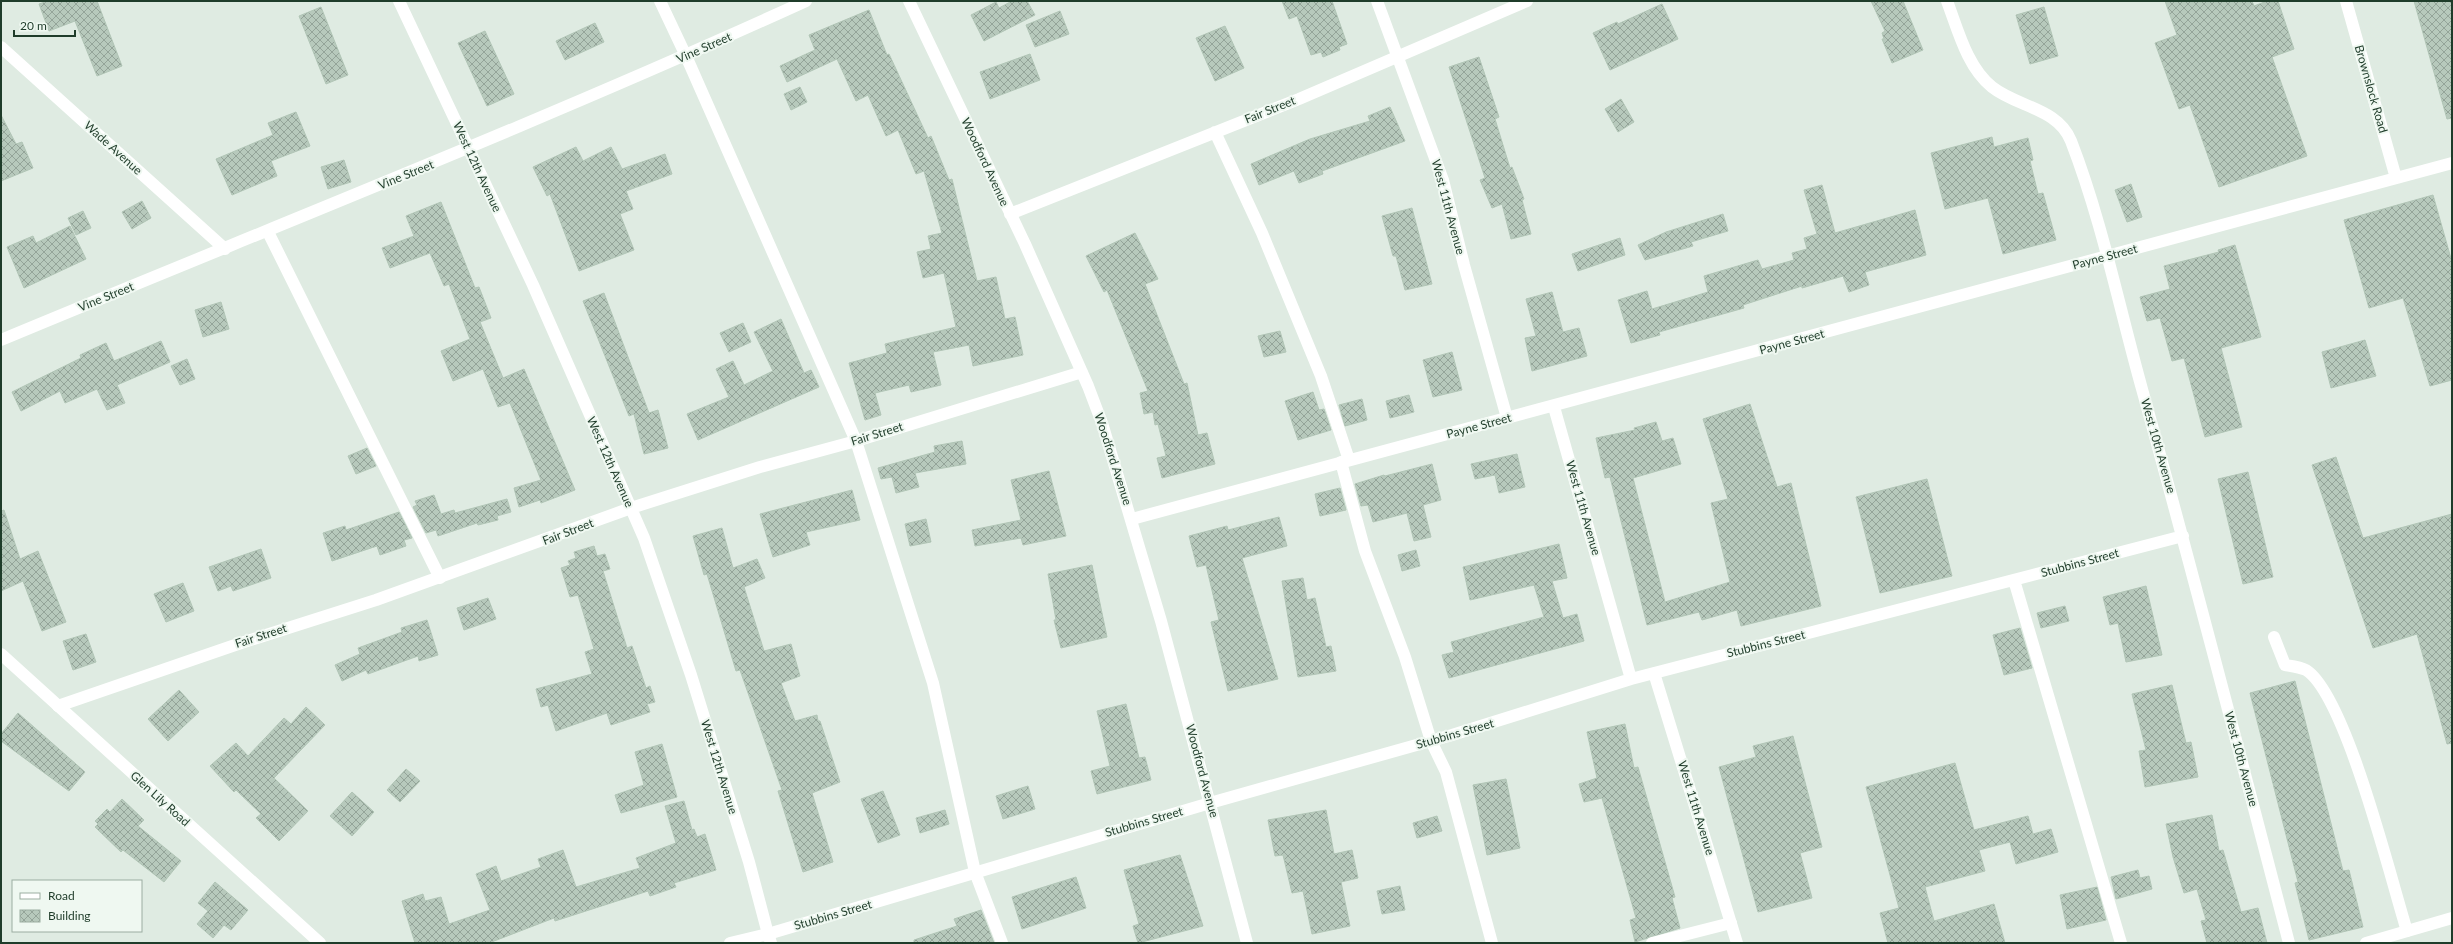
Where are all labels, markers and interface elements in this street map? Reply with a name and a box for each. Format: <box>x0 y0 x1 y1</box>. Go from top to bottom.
scale bar <box>14 12 75 38</box>
text: 20 m <box>20 18 47 33</box>
street label: Vine Street <box>674 28 734 66</box>
street label: Brownslock Road <box>2352 43 2391 135</box>
street label: Fair Street <box>1242 92 1298 127</box>
street label: Woodford Avenue <box>958 115 1013 209</box>
street label: Wade Avenue <box>81 118 146 178</box>
street label: West 12th Avenue <box>450 119 505 214</box>
street label: Vine Street <box>376 156 436 192</box>
street label: West 11th Avenue <box>1429 158 1468 256</box>
street label: Payne Street <box>2071 240 2140 272</box>
street label: Vine Street <box>76 278 136 314</box>
street label: Payne Street <box>1758 325 1827 357</box>
street label: West 10th Avenue <box>2138 397 2179 495</box>
street label: Payne Street <box>1445 409 1514 441</box>
street label: Woodford Avenue <box>1091 411 1135 507</box>
street label: West 12th Avenue <box>584 414 637 510</box>
street label: Fair Street <box>849 418 905 449</box>
street label: West 11th Avenue <box>1563 459 1604 557</box>
street label: Fair Street <box>540 515 596 548</box>
street label: Stubbins Street <box>2039 545 2121 580</box>
street label: Fair Street <box>233 620 289 651</box>
street label: Stubbins Street <box>1725 626 1807 660</box>
street label: West 10th Avenue <box>2222 710 2261 808</box>
street label: Stubbins Street <box>1414 715 1496 752</box>
street label: West 12th Avenue <box>698 718 741 816</box>
street label: Woodford Avenue <box>1183 722 1222 819</box>
street label: West 11th Avenue <box>1675 759 1718 857</box>
street label: Glen Lily Road <box>127 768 193 829</box>
street label: Stubbins Street <box>1103 803 1185 840</box>
legend <box>12 880 142 932</box>
text: Road <box>48 888 75 903</box>
street label: Stubbins Street <box>792 896 874 933</box>
text: Building <box>48 908 91 923</box>

